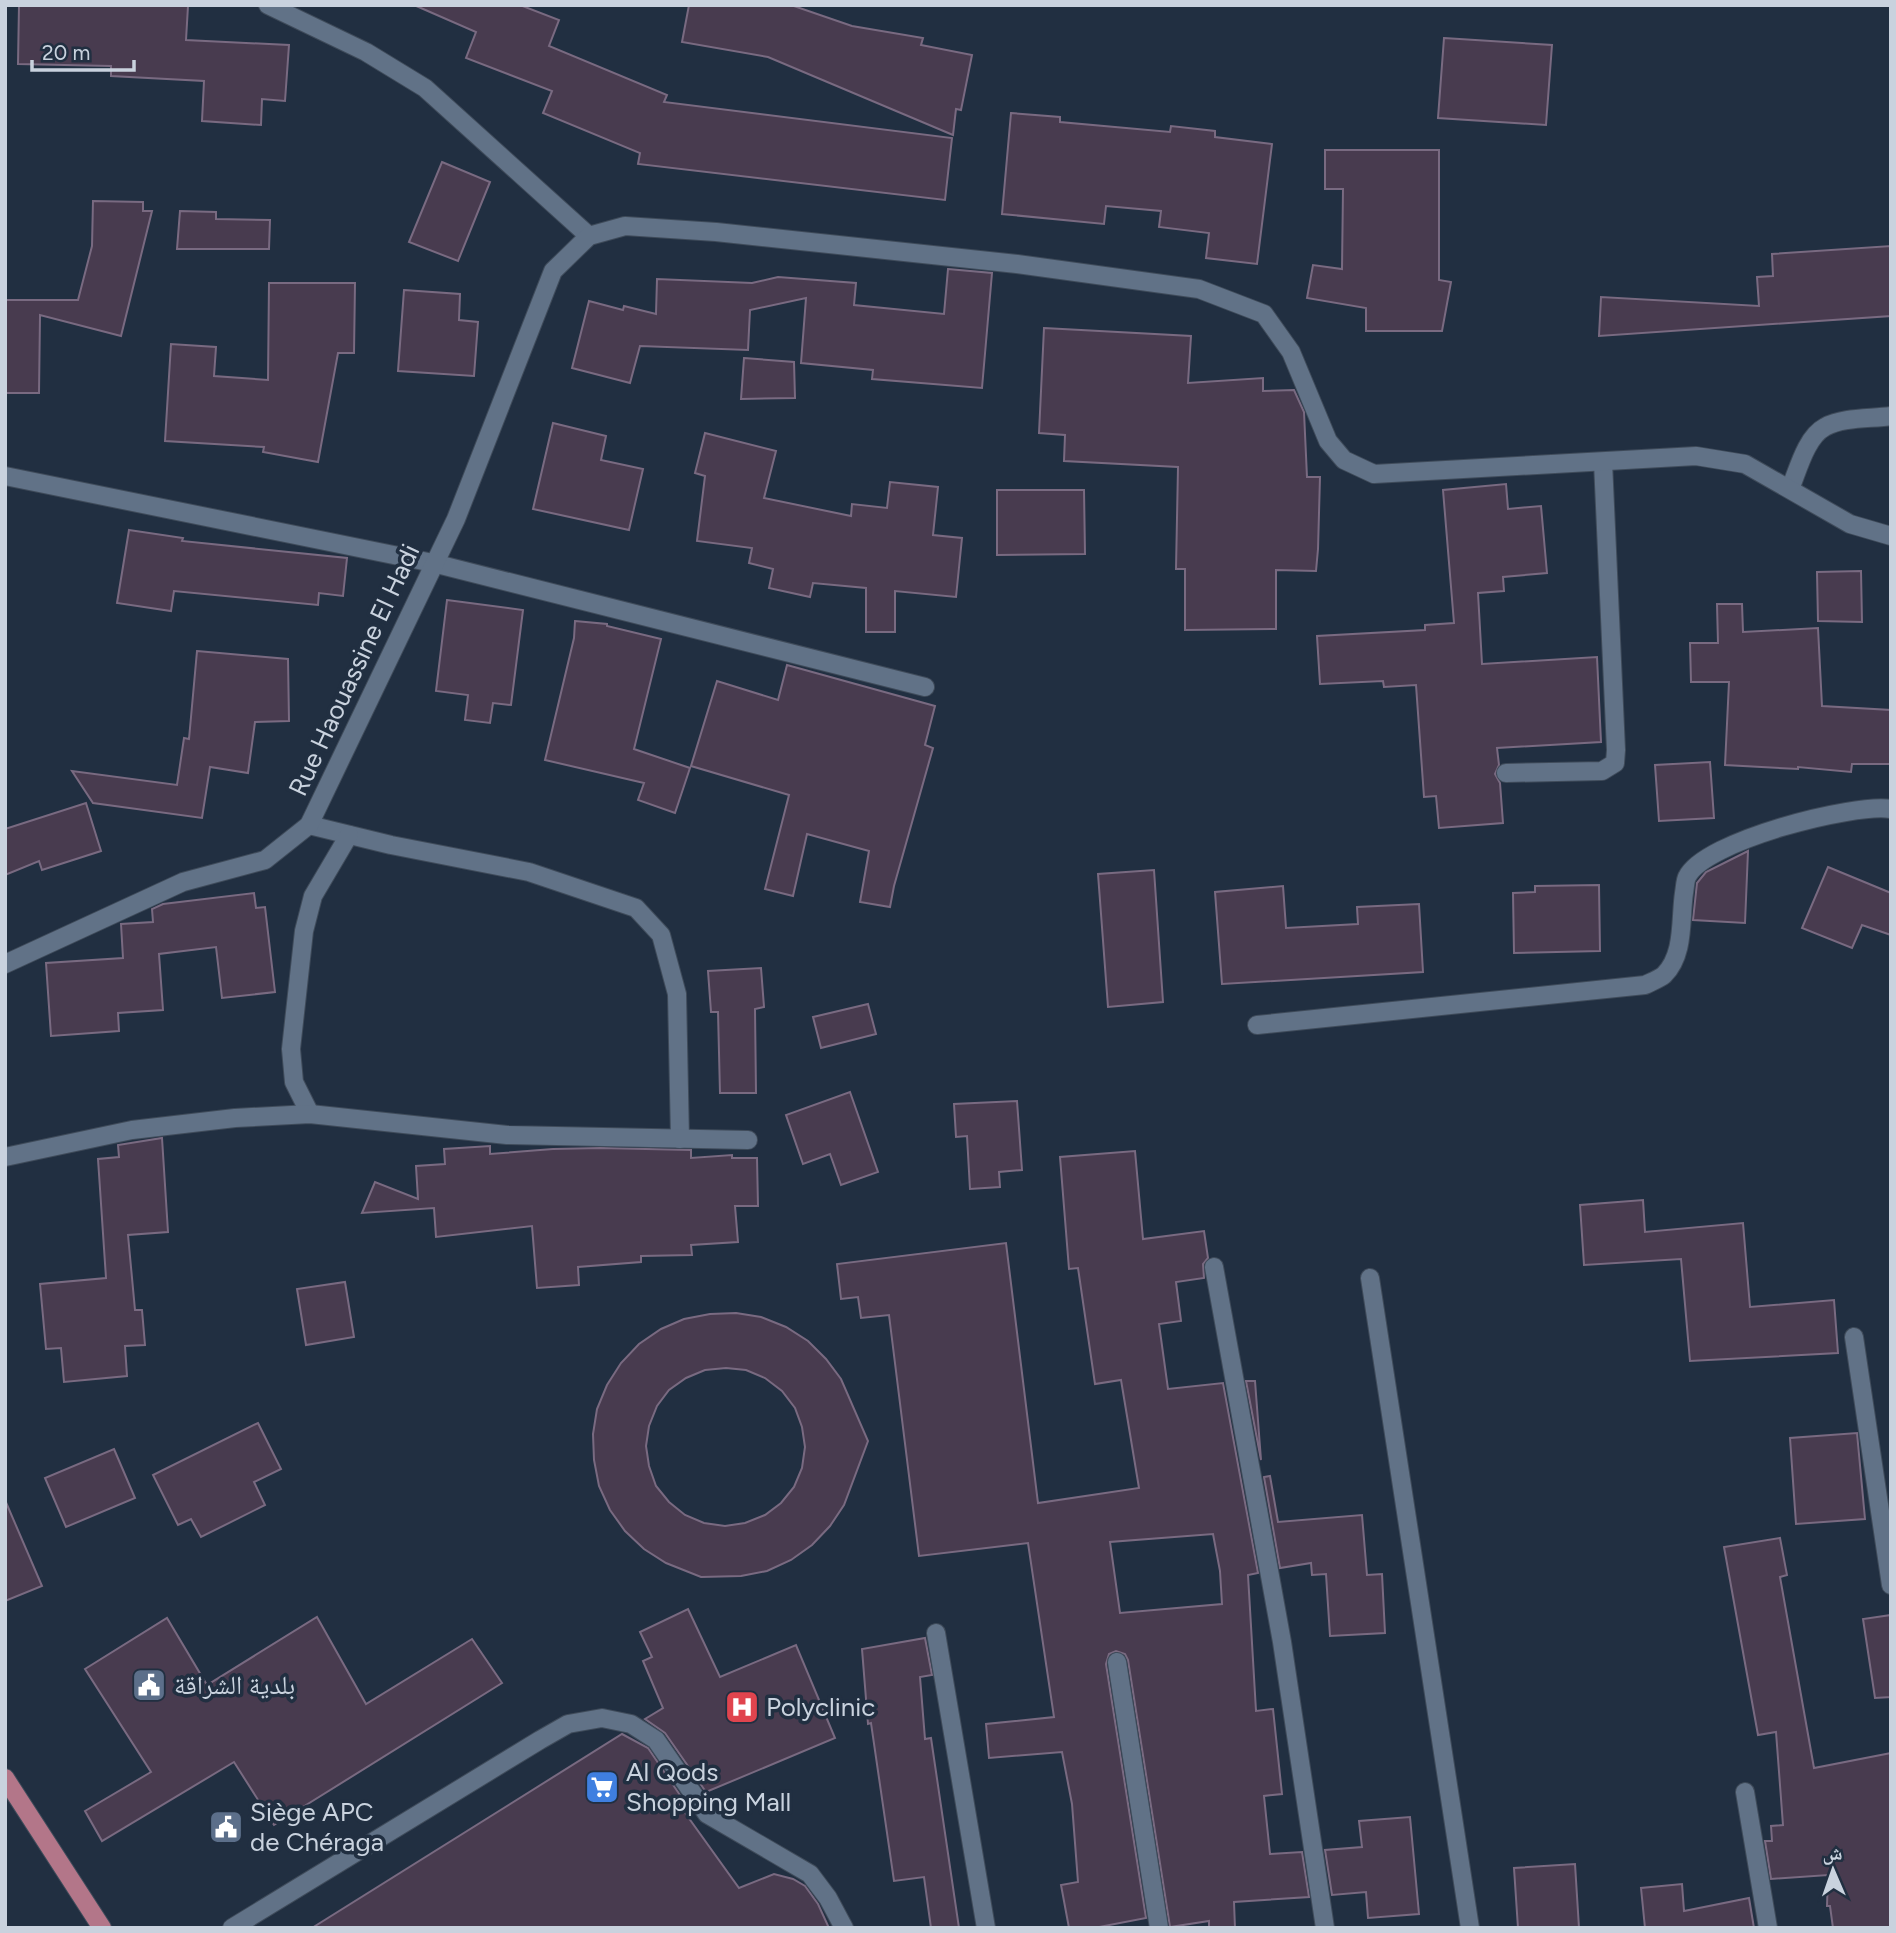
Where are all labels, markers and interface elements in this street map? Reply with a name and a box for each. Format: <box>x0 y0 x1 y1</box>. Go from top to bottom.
scale bar <box>32 28 133 72</box>
text: 20 m <box>42 40 90 65</box>
street label: Rue Haouassine El Hadi <box>282 539 426 801</box>
public building icon: بلدية الشراقة <box>130 1666 168 1704</box>
place label: بلدية الشراقة <box>174 1669 295 1701</box>
hospital icon: Polyclinic <box>723 1688 761 1726</box>
place label: Polyclinic <box>766 1691 875 1723</box>
place label: Al Qods Shopping Mall <box>626 1756 791 1818</box>
supermarket icon: Al Qods Shopping Mall <box>583 1768 621 1806</box>
place label: Siège APC de Chéraga <box>250 1796 384 1858</box>
public building icon: Siège APC de Chéraga <box>207 1808 245 1846</box>
north arrow <box>1798 1835 1868 1905</box>
text: ش <box>1822 1842 1843 1865</box>

